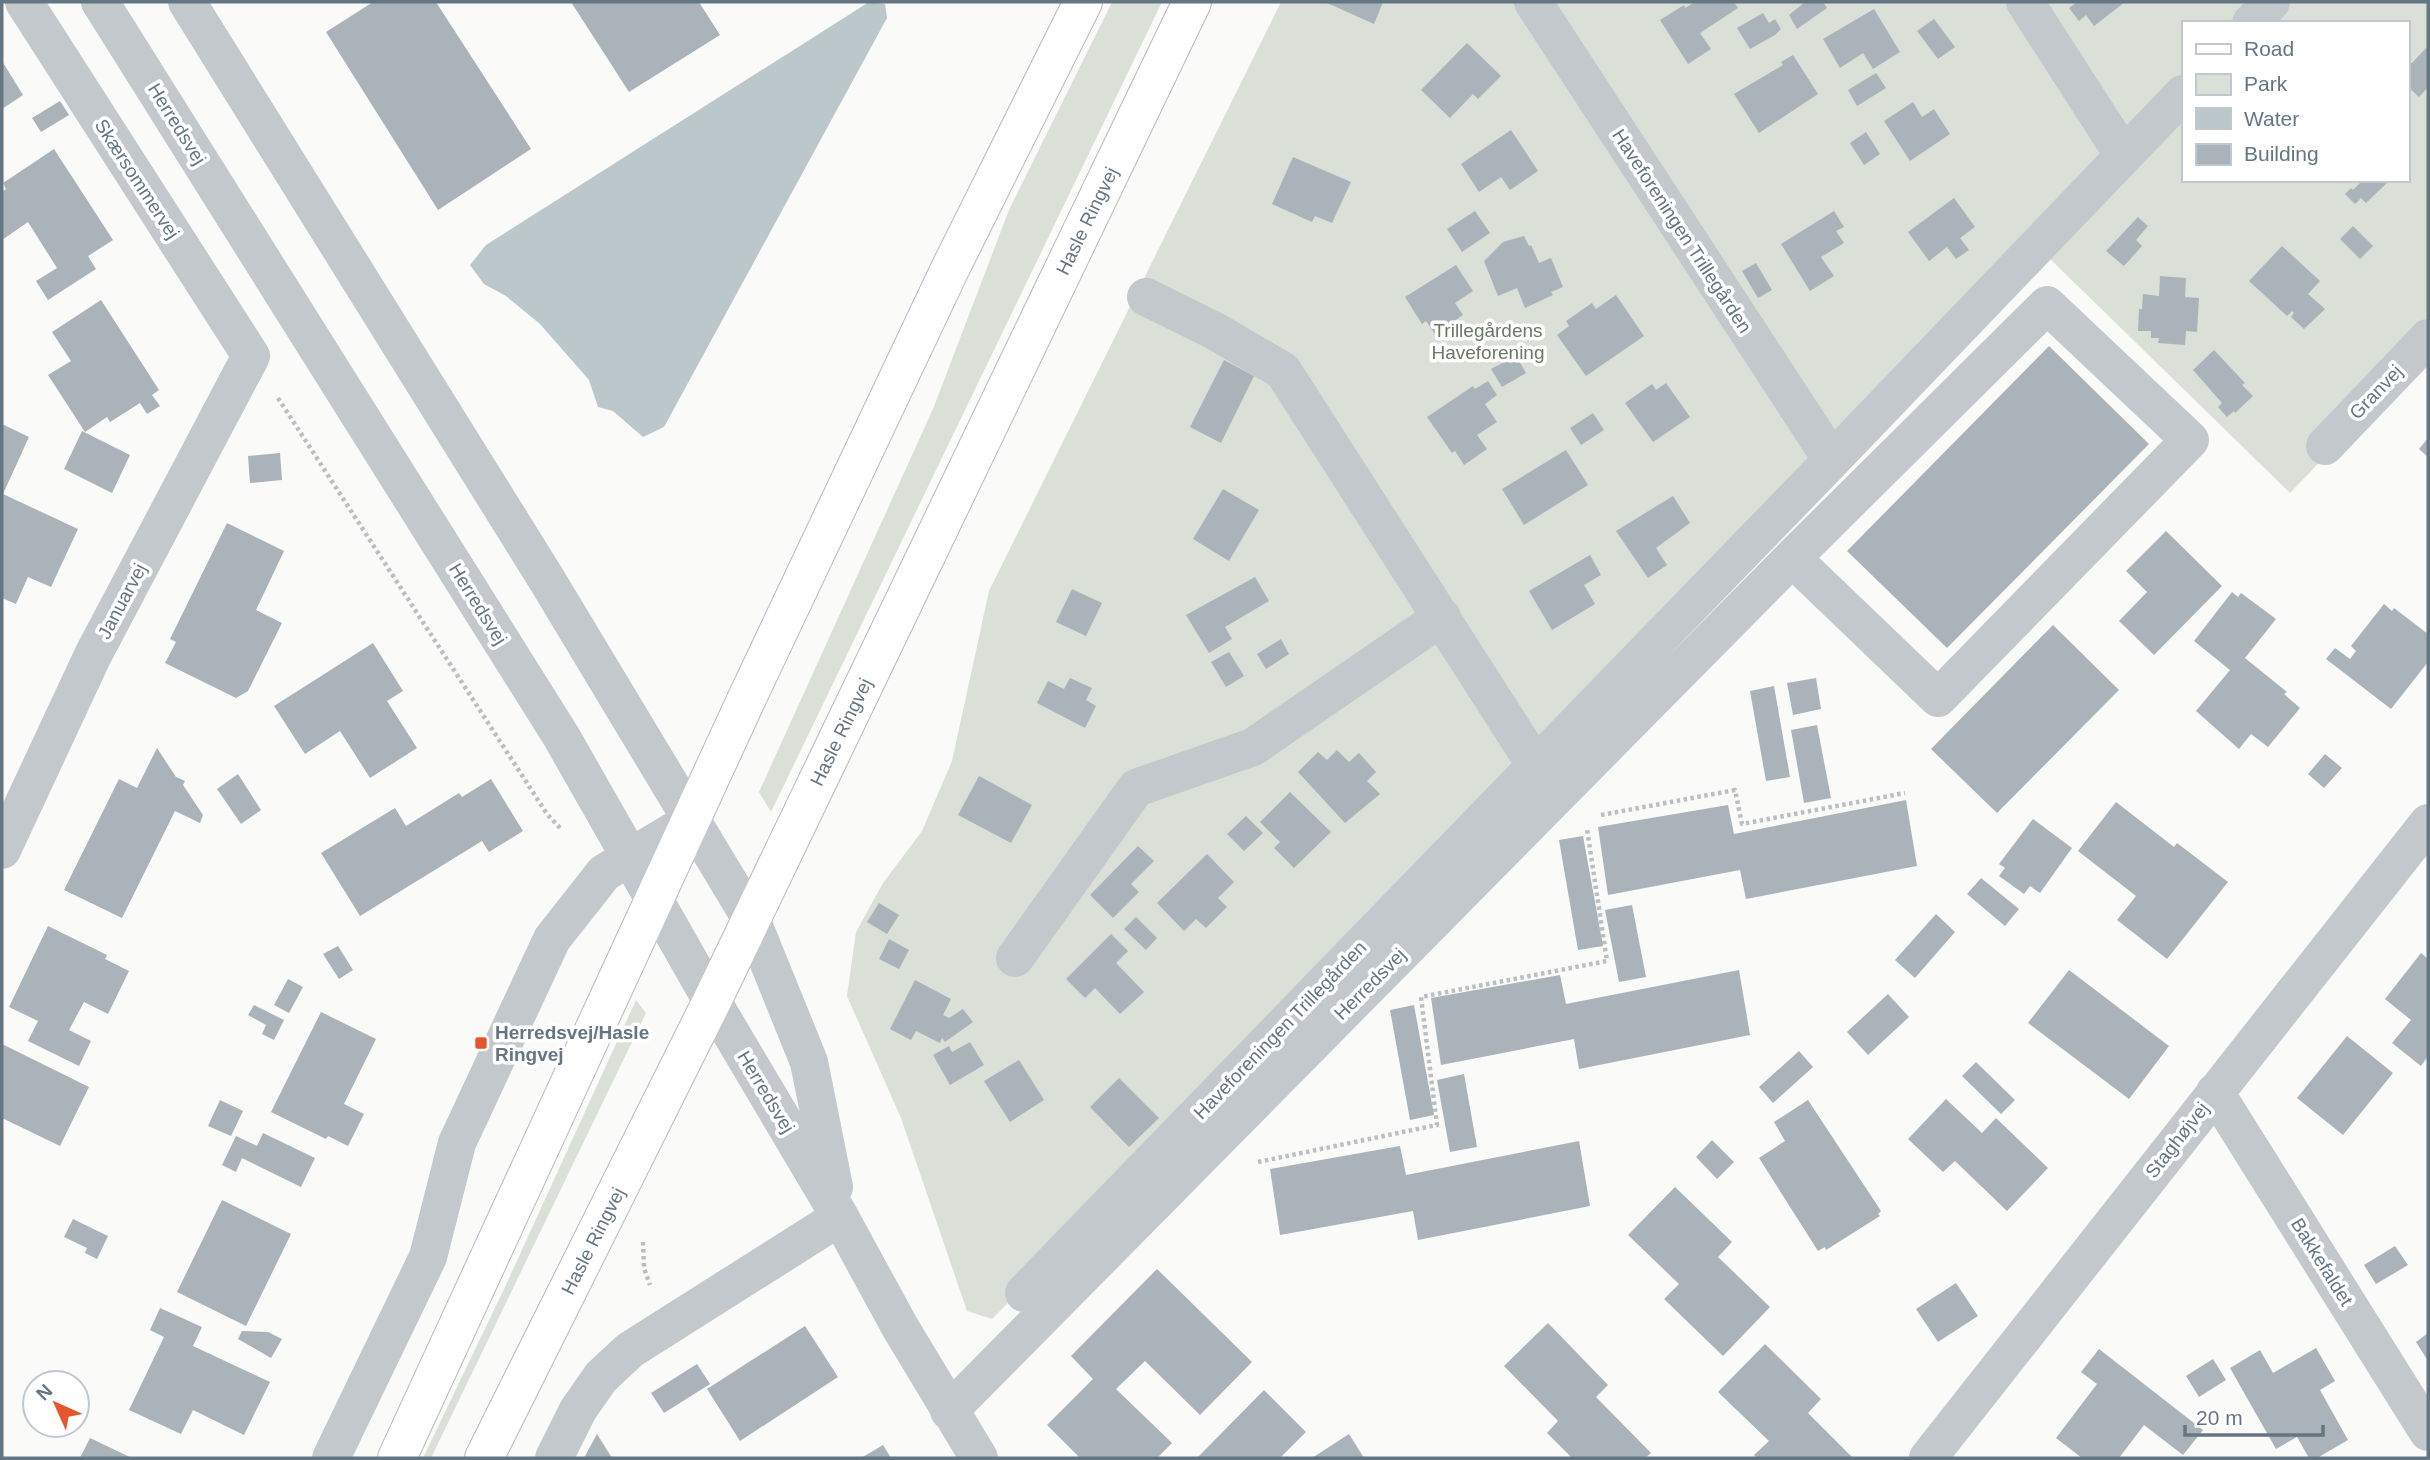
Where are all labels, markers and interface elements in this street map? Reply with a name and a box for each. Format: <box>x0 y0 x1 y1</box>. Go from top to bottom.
legend <box>2182 21 2409 182</box>
text: Road <box>2244 37 2294 60</box>
text: Park <box>2244 72 2288 95</box>
street label: Herredsvej <box>144 79 210 169</box>
text: Water <box>2244 107 2299 130</box>
street label: Skærsommervej <box>91 115 183 243</box>
street label: Haveforeningen Trillegården <box>1608 125 1756 337</box>
text: Building <box>2244 142 2319 165</box>
street label: Hasle Ringvej <box>1052 164 1122 278</box>
park label: Trillegårdens Haveforening <box>1431 320 1545 363</box>
street label: Granvej <box>2345 361 2407 423</box>
street label: Herredsvej <box>445 559 511 649</box>
street label: Januarvej <box>93 560 151 642</box>
street label: Hasle Ringvej <box>806 675 876 789</box>
street label: Haveforeningen Trillegården <box>1190 937 1370 1123</box>
street label: Herredsvej <box>1330 944 1410 1024</box>
place label: Herredsvej/Hasle Ringvej <box>495 1022 649 1065</box>
marker: Herredsvej/Hasle Ringvej <box>473 1035 489 1051</box>
street label: Herredsvej <box>733 1047 799 1137</box>
street label: Staghøjvej <box>2141 1098 2213 1182</box>
street label: Hasle Ringvej <box>557 1184 629 1298</box>
street label: Bakkefaldet <box>2287 1214 2358 1310</box>
north arrow <box>21 1369 91 1439</box>
text: N <box>32 1380 57 1405</box>
scale bar <box>2185 1394 2323 1438</box>
text: 20 m <box>2196 1406 2243 1429</box>

